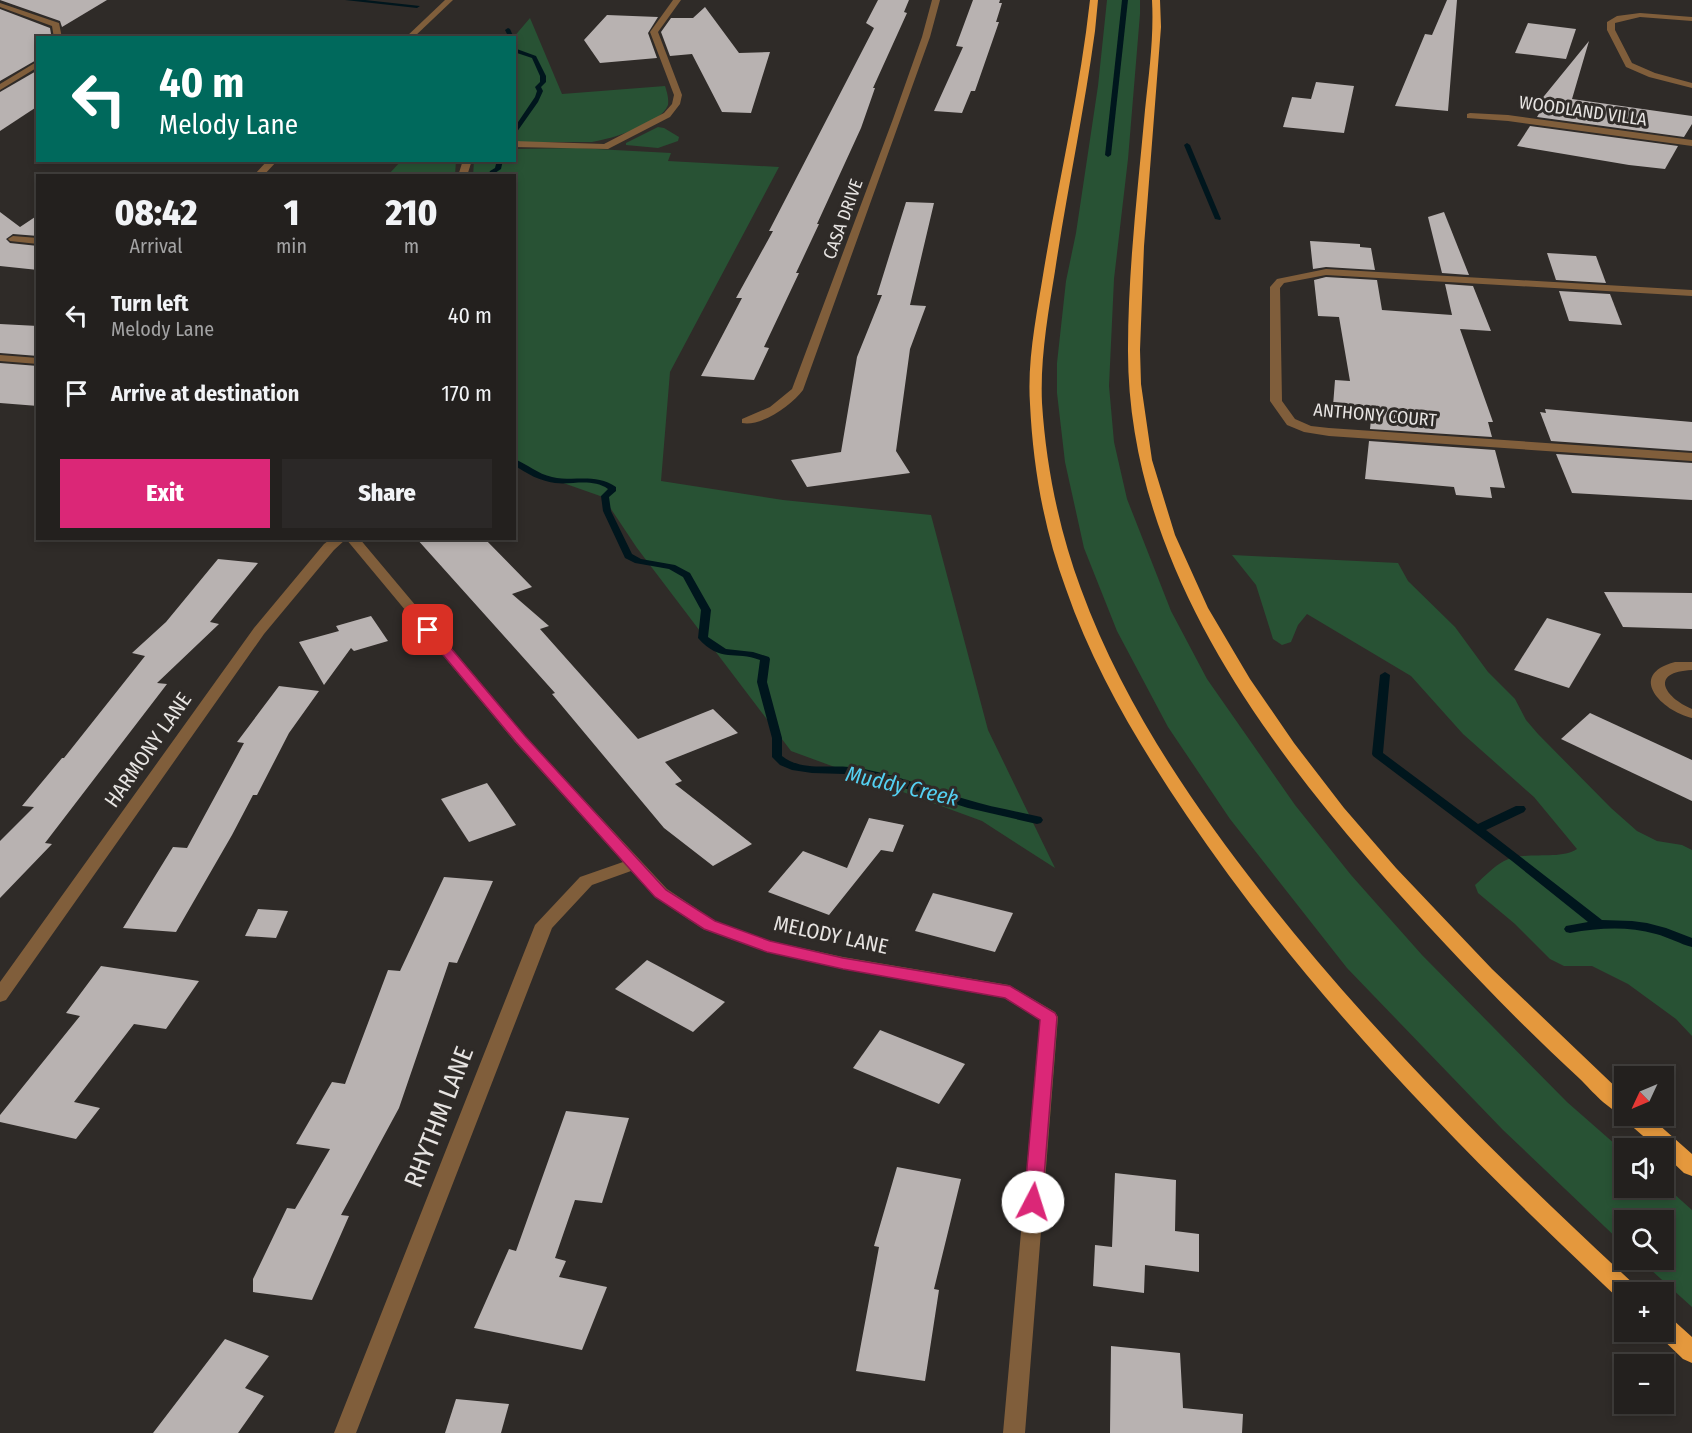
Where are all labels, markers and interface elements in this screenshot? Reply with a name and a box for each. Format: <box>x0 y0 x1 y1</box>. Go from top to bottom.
text: 40 m <box>159 58 244 108</box>
icon: left <box>60 60 138 138</box>
street label: WOODLAND VILLA <box>1518 91 1649 131</box>
text: Melody Lane <box>159 109 298 141</box>
street label: CASA DRIVE <box>818 176 868 262</box>
text: 08:42 <box>115 191 197 235</box>
text: 1 <box>284 191 299 235</box>
text: 210 <box>386 191 437 235</box>
text: Arrival <box>129 234 183 258</box>
text: min <box>276 234 307 258</box>
text: m <box>404 234 419 258</box>
text: Turn left <box>111 290 189 317</box>
icon: left <box>60 299 93 332</box>
text: 40 m <box>448 302 492 329</box>
text: Melody Lane <box>111 317 214 341</box>
icon: arrive <box>60 377 93 410</box>
text: Arrive at destination <box>111 380 299 407</box>
text: 170 m <box>441 380 492 407</box>
street label: ANTHONY COURT <box>1313 399 1438 431</box>
button: Exit <box>60 459 270 528</box>
button: Share <box>282 459 492 528</box>
pin <box>402 604 453 655</box>
icon: arrive <box>411 613 444 646</box>
street label: HARMONY LANE <box>99 687 197 812</box>
water label: Muddy Creek <box>843 760 961 812</box>
street label: MELODY LANE <box>771 910 891 960</box>
street label: RHYTHM LANE <box>398 1042 480 1192</box>
north arrow <box>1614 1066 1674 1126</box>
map controls <box>1614 1066 1674 1414</box>
button: sound <box>1614 1138 1674 1198</box>
position arrow <box>1001 1170 1065 1234</box>
button: search <box>1614 1210 1674 1270</box>
button: + <box>1614 1282 1674 1342</box>
button: − <box>1614 1354 1674 1414</box>

